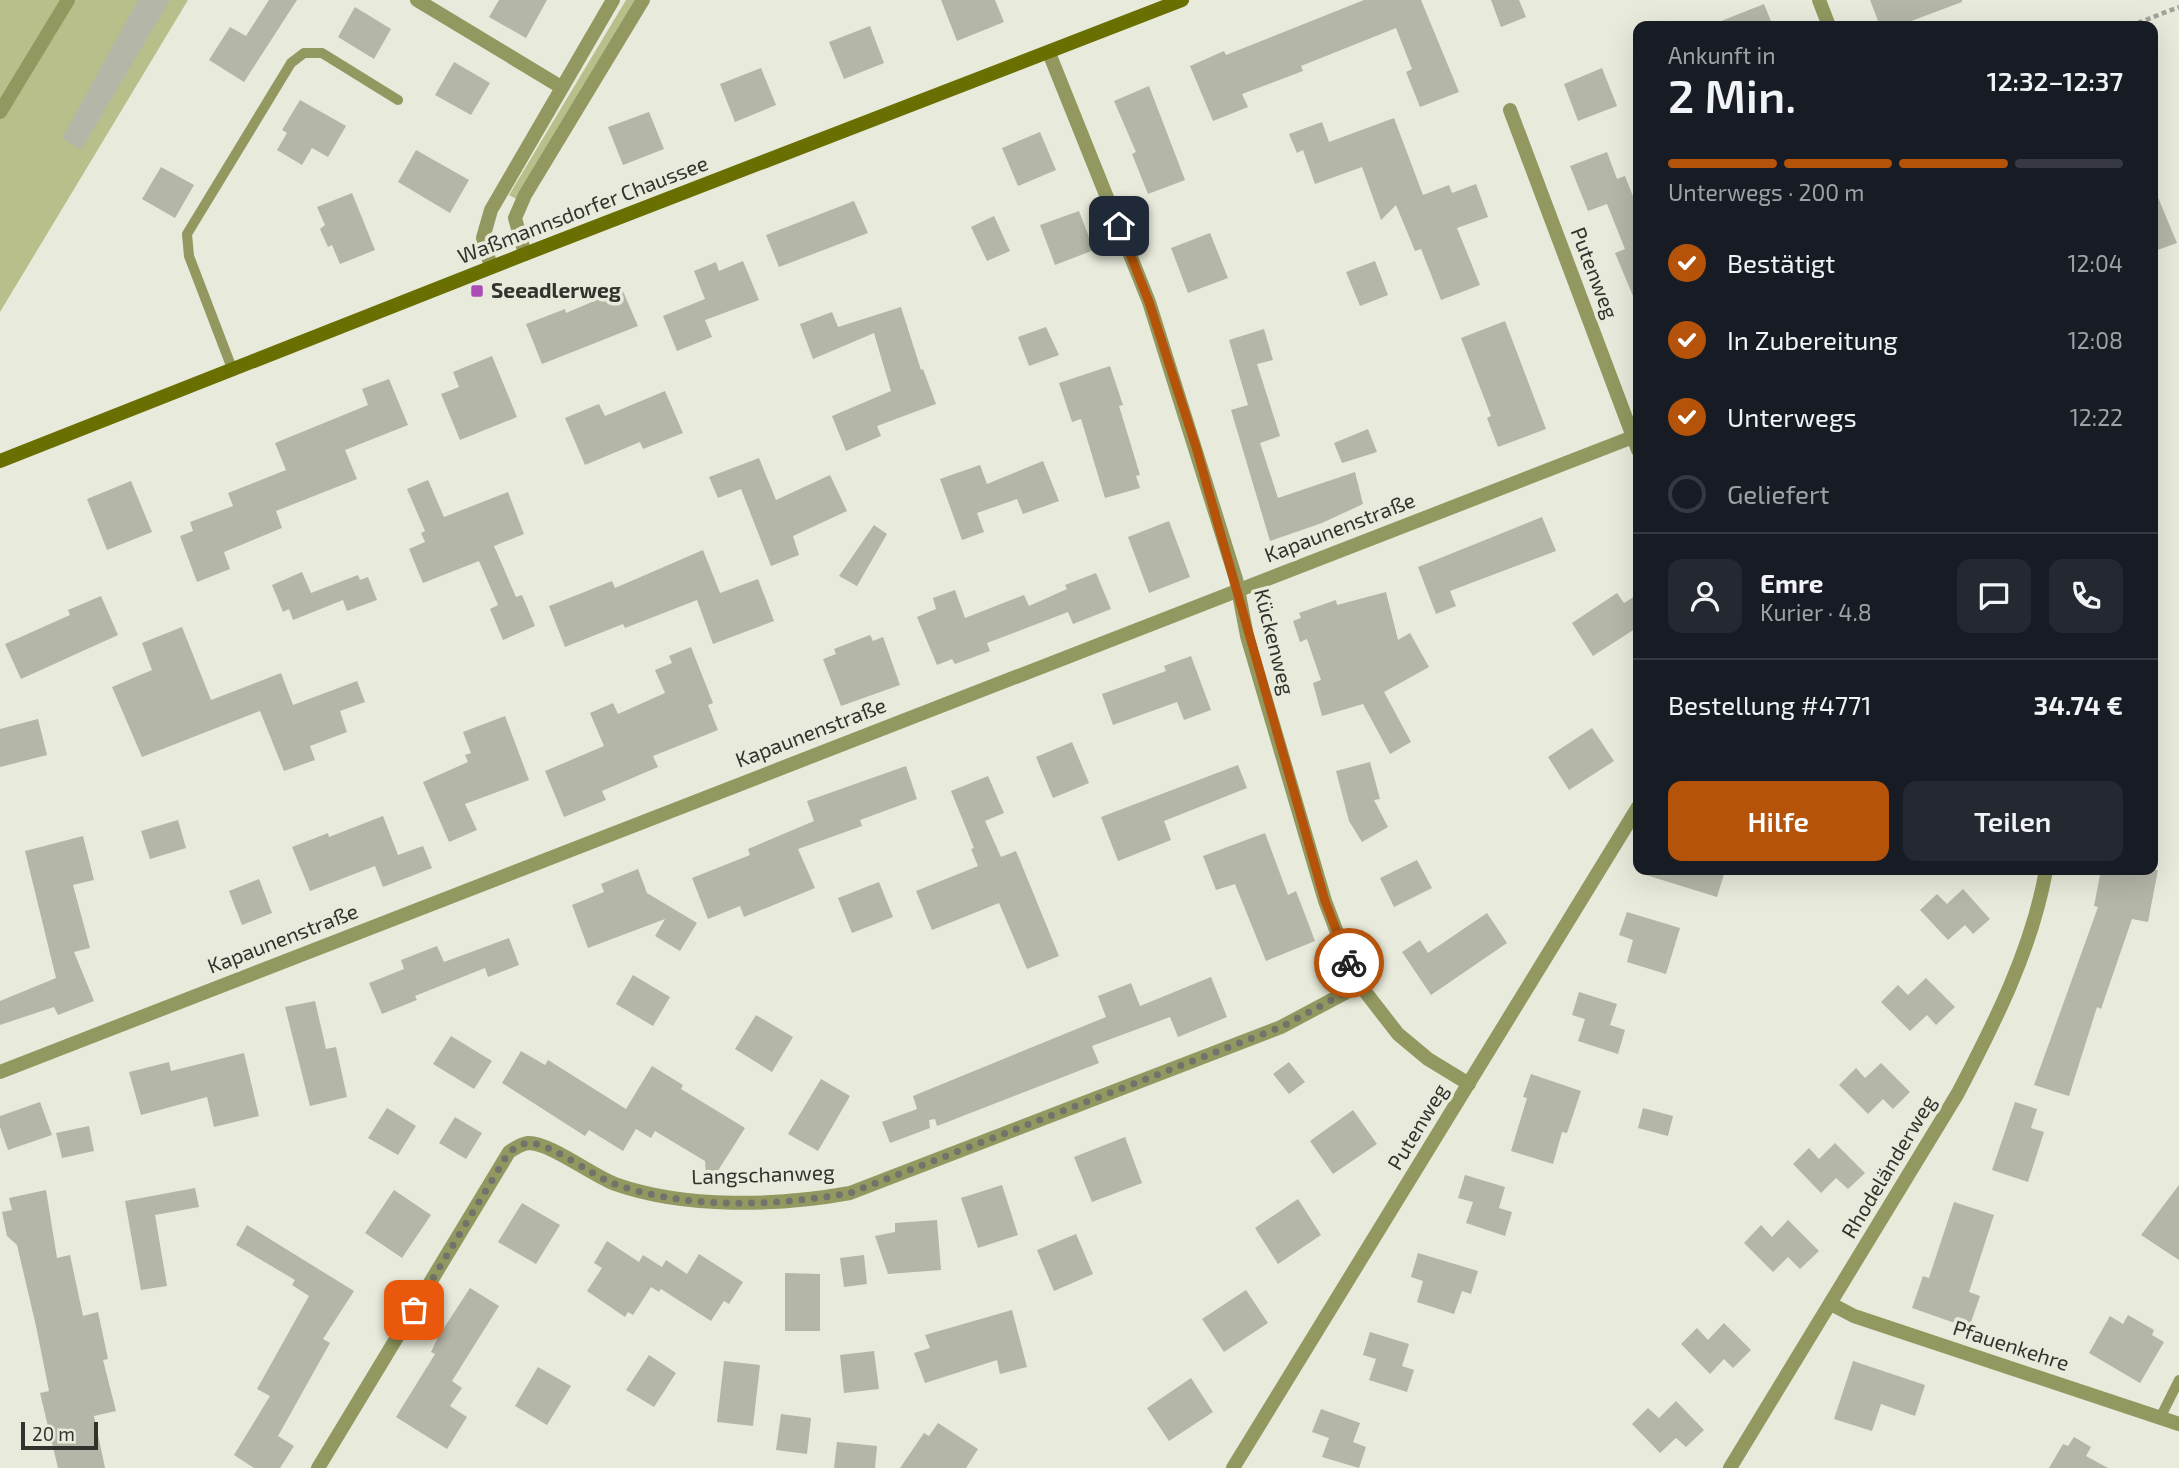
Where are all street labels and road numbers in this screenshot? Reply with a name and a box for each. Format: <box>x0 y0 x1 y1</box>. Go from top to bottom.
street label: Waßmannsdorfer Chaussee <box>454 149 711 268</box>
street label: Putenweg <box>1567 223 1624 322</box>
street label: Kapaunenstraße <box>1261 486 1418 567</box>
street label: Kückenweg <box>1250 586 1301 698</box>
street label: Kapaunenstraße <box>732 691 889 772</box>
street label: Kapaunenstraße <box>204 897 361 978</box>
street label: Putenweg <box>1381 1078 1452 1174</box>
street label: Rhodeländerweg <box>1835 1090 1940 1242</box>
street label: Langschanweg <box>691 1158 835 1188</box>
street label: Pfauenkehre <box>1950 1314 2073 1375</box>

